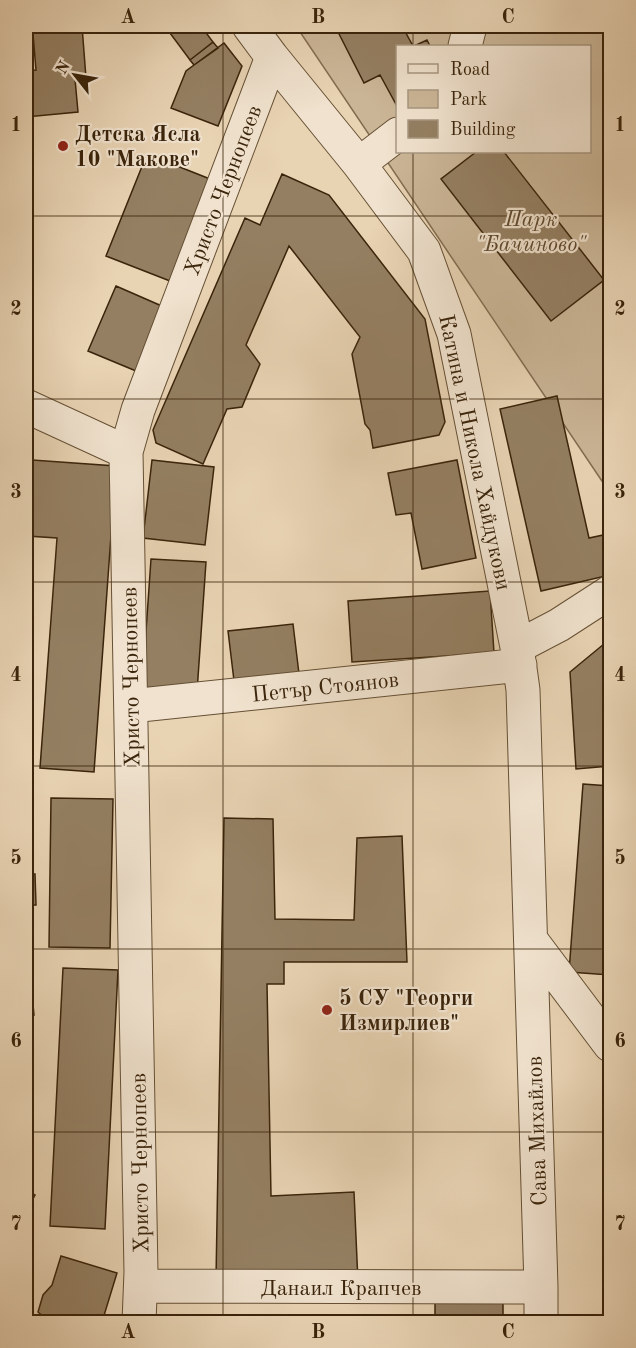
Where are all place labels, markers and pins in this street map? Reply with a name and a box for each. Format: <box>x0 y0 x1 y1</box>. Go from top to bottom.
place label: Детска Ясла 10 "Макове" <box>75 124 201 171</box>
marker: Детска Ясла 10 "Макове" <box>56 139 70 153</box>
place label: 5 СУ "Георги Измирлиев" <box>339 988 473 1035</box>
marker: 5 СУ "Георги Измирлиев" <box>320 1003 334 1017</box>

